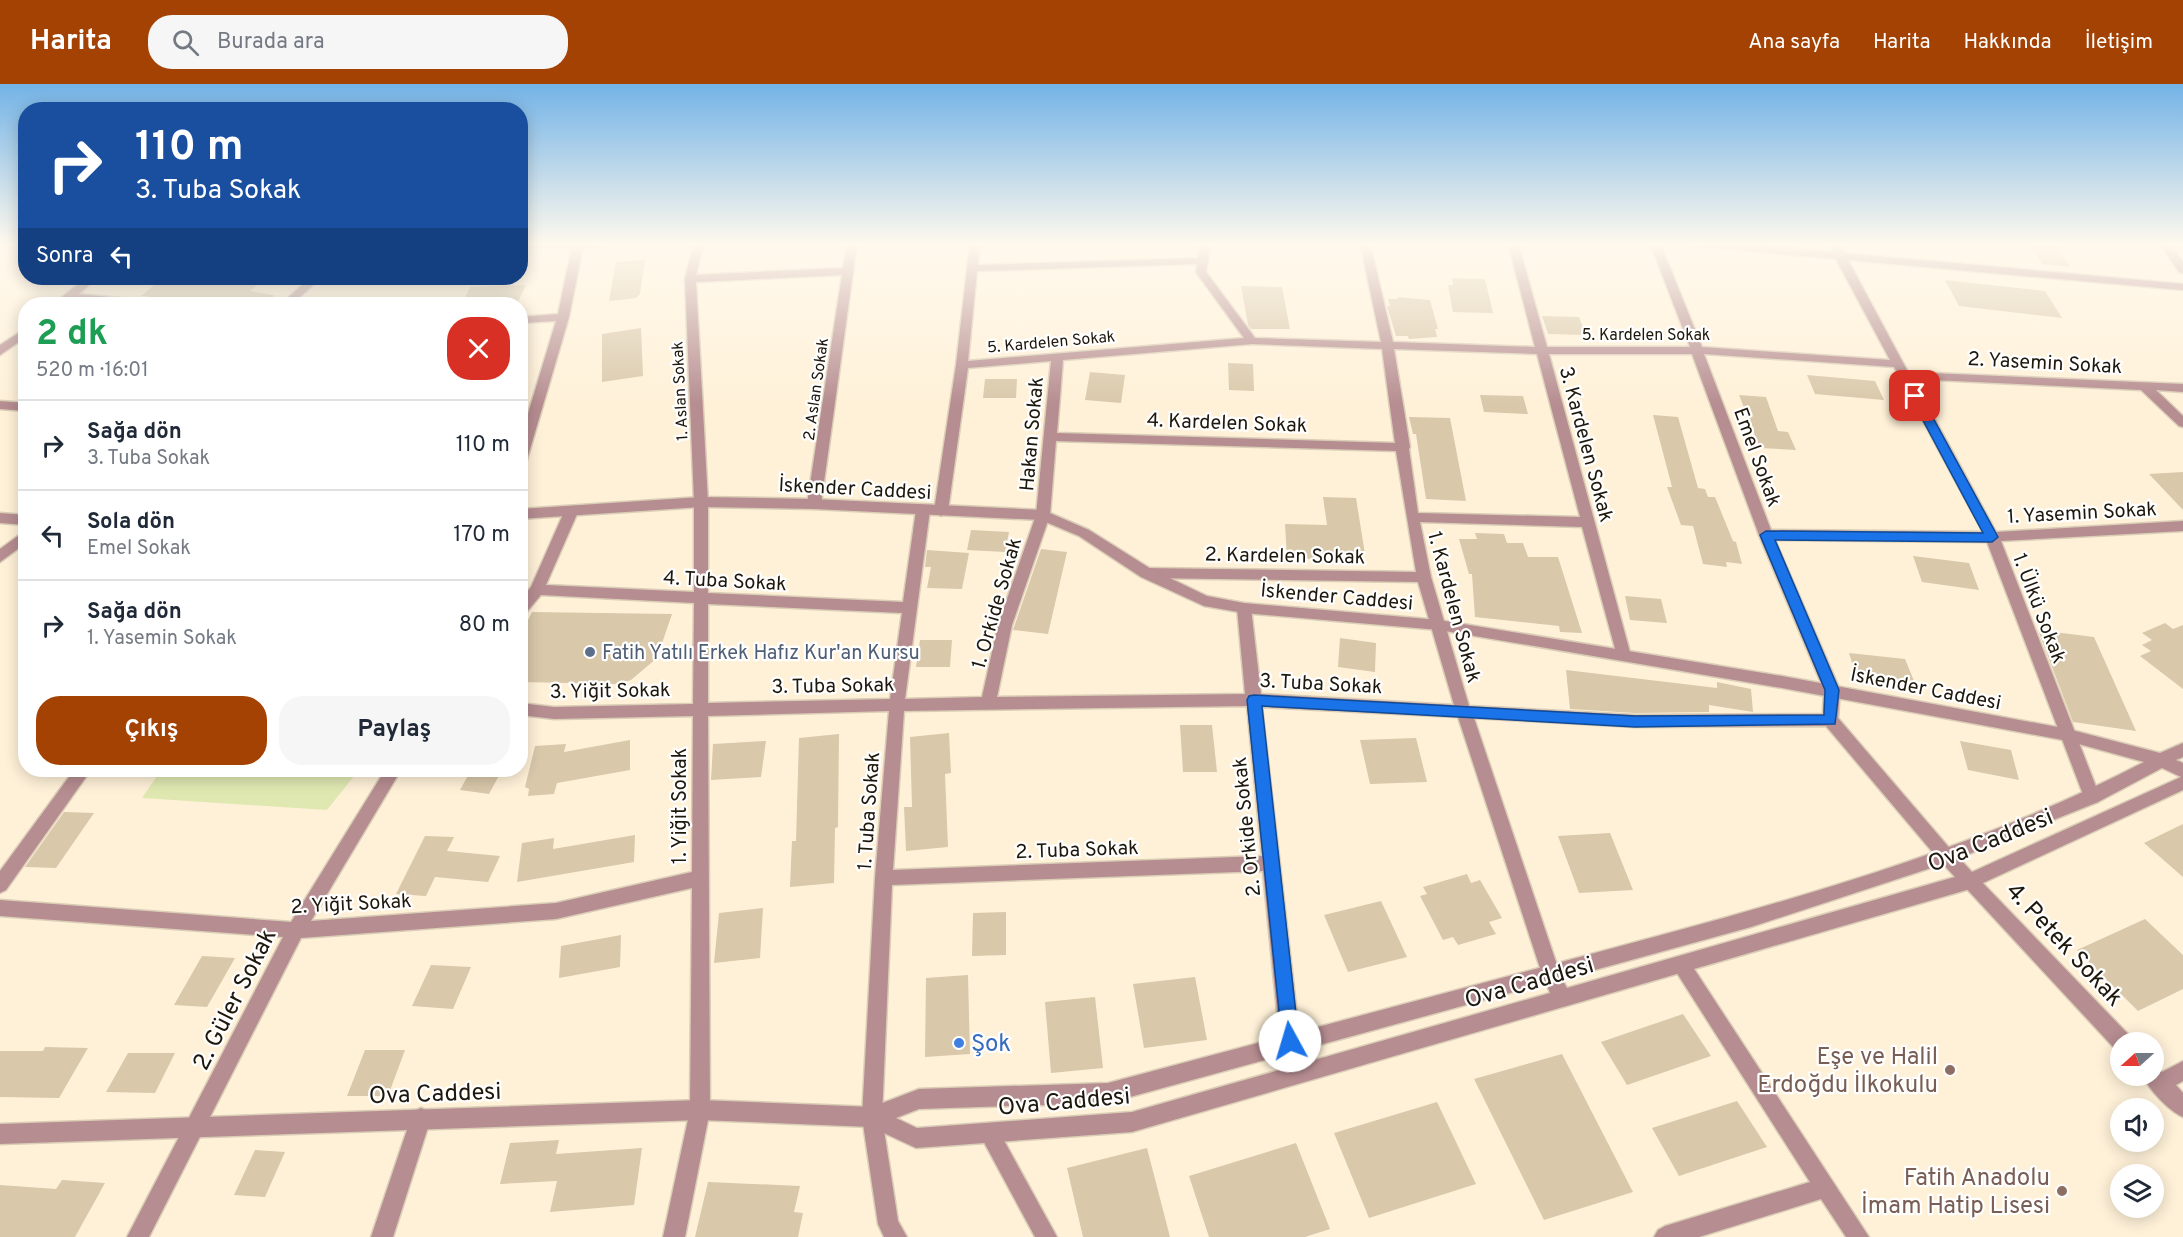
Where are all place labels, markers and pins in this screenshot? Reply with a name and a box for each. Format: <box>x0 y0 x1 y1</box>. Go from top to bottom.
pin <box>1889 370 1940 421</box>
place label: Fatih Yatılı Erkek Hafız Kur'an Kursu <box>602 641 920 667</box>
marker: Fatih Yatılı Erkek Hafız Kur'an Kursu <box>583 645 597 659</box>
place label: Şok <box>971 1030 1011 1060</box>
marker: Şok <box>952 1036 966 1050</box>
place label: Eşe ve Halil Erdoğdu İlkokulu <box>1757 1043 1938 1101</box>
marker: Eşe ve Halil Erdoğdu İlkokulu <box>1943 1063 1957 1077</box>
place label: Fatih Anadolu İmam Hatip Lisesi <box>1861 1164 2050 1222</box>
marker: Fatih Anadolu İmam Hatip Lisesi <box>2055 1184 2069 1198</box>

